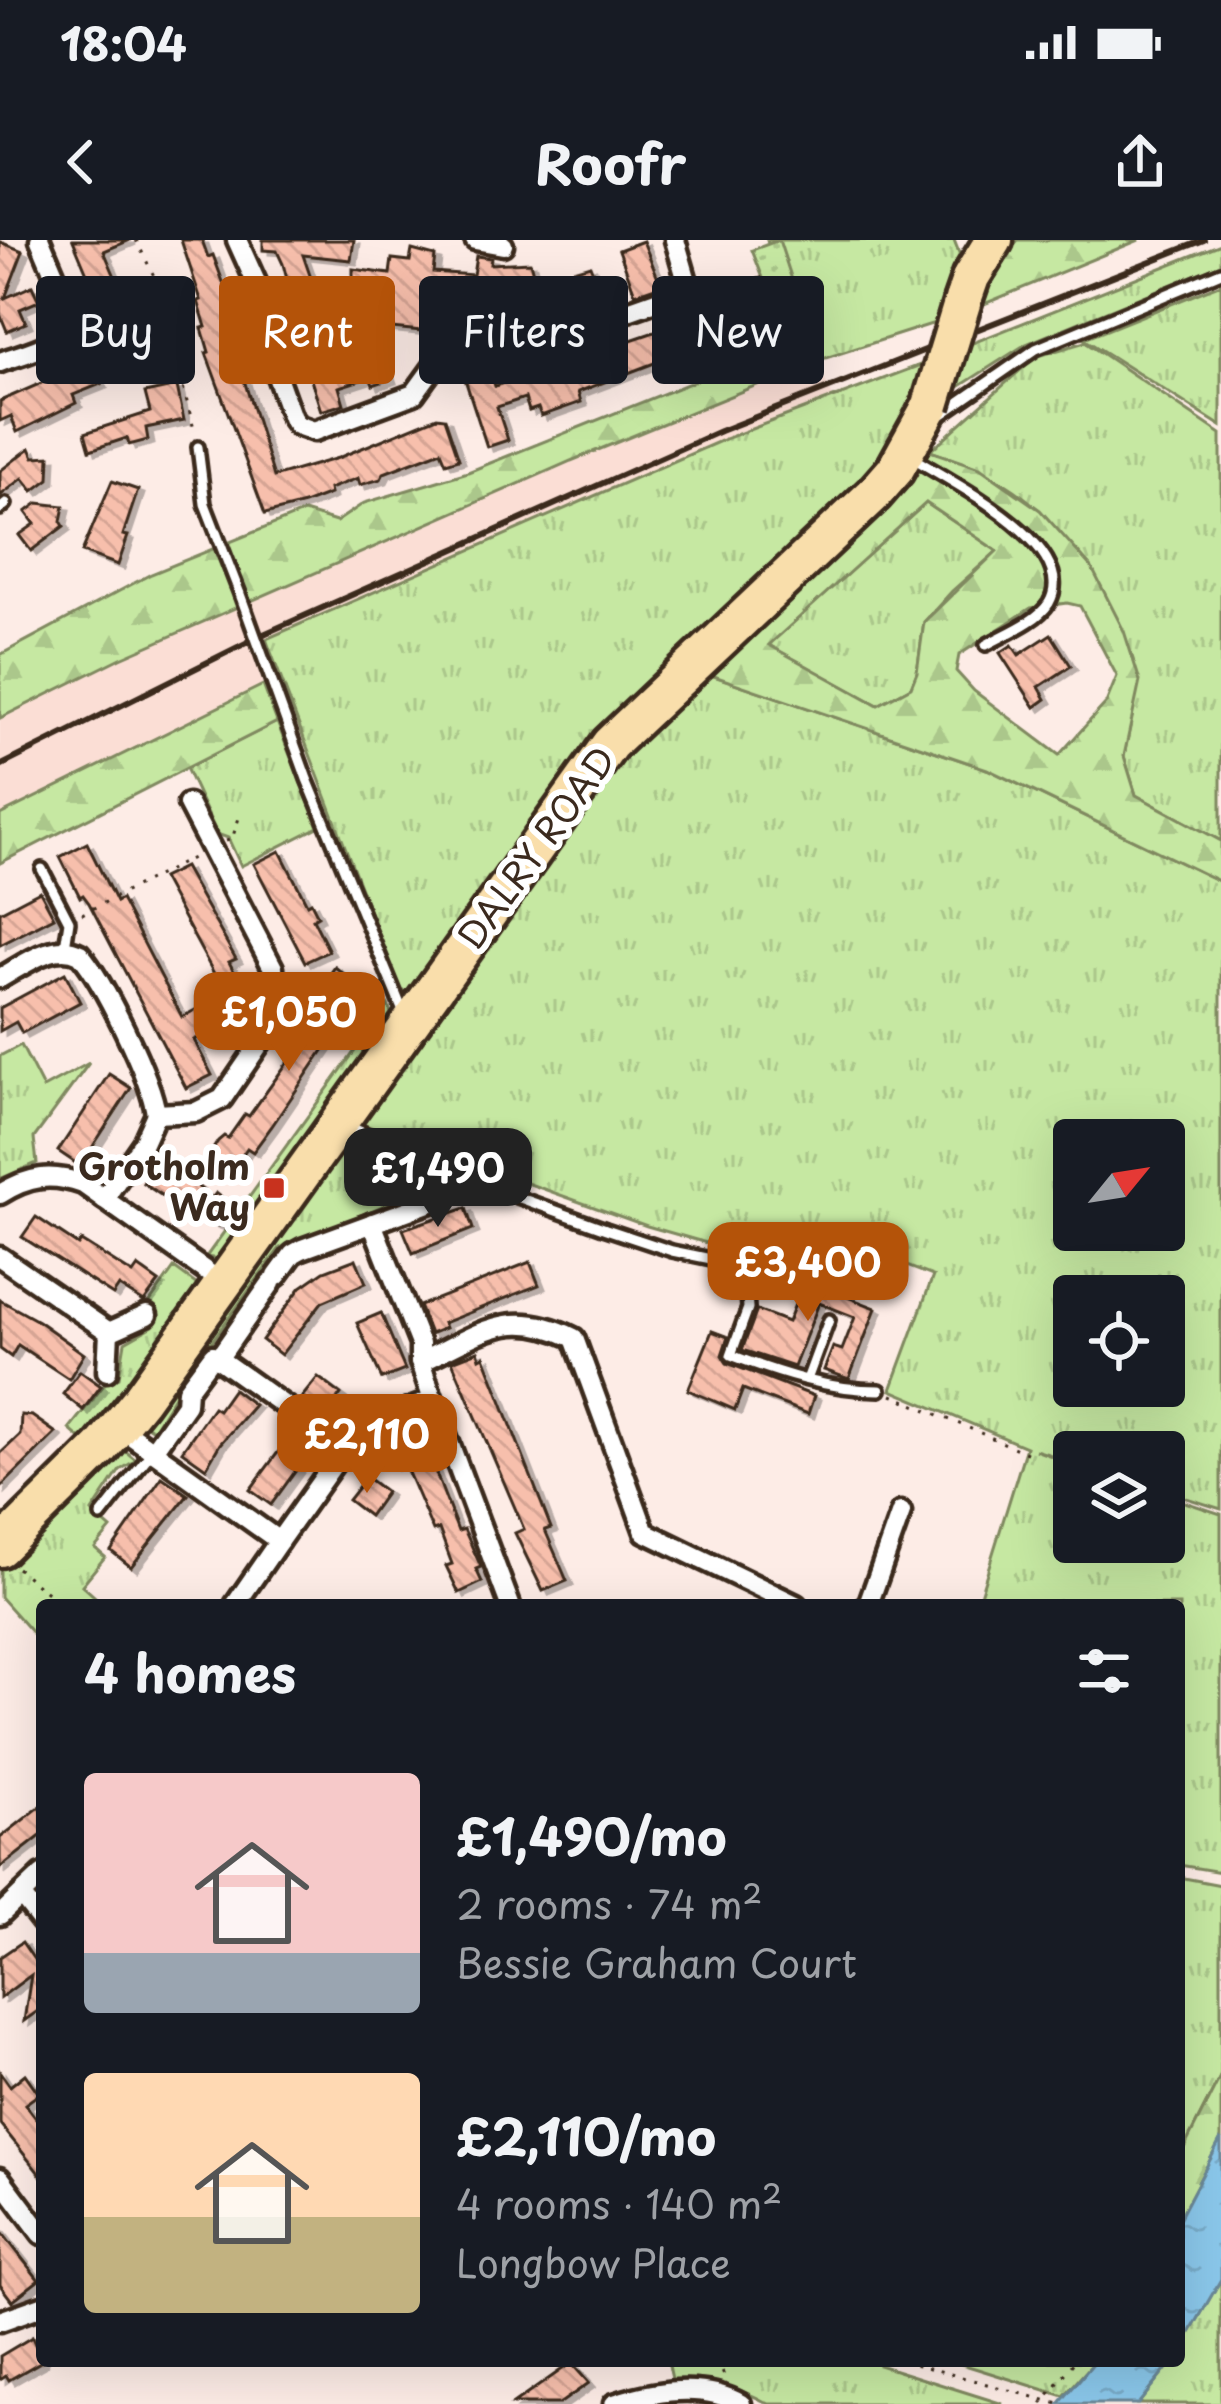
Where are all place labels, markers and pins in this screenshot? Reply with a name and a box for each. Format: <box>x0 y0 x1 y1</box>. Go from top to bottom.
pin: £1,050 <box>191 972 387 1074</box>
pin: £1,490 <box>340 1128 536 1230</box>
place label: Grotholm Way <box>78 1138 250 1233</box>
marker: Grotholm Way <box>261 1175 287 1201</box>
pin: £3,400 <box>710 1222 906 1324</box>
pin: £2,110 <box>269 1394 465 1496</box>

